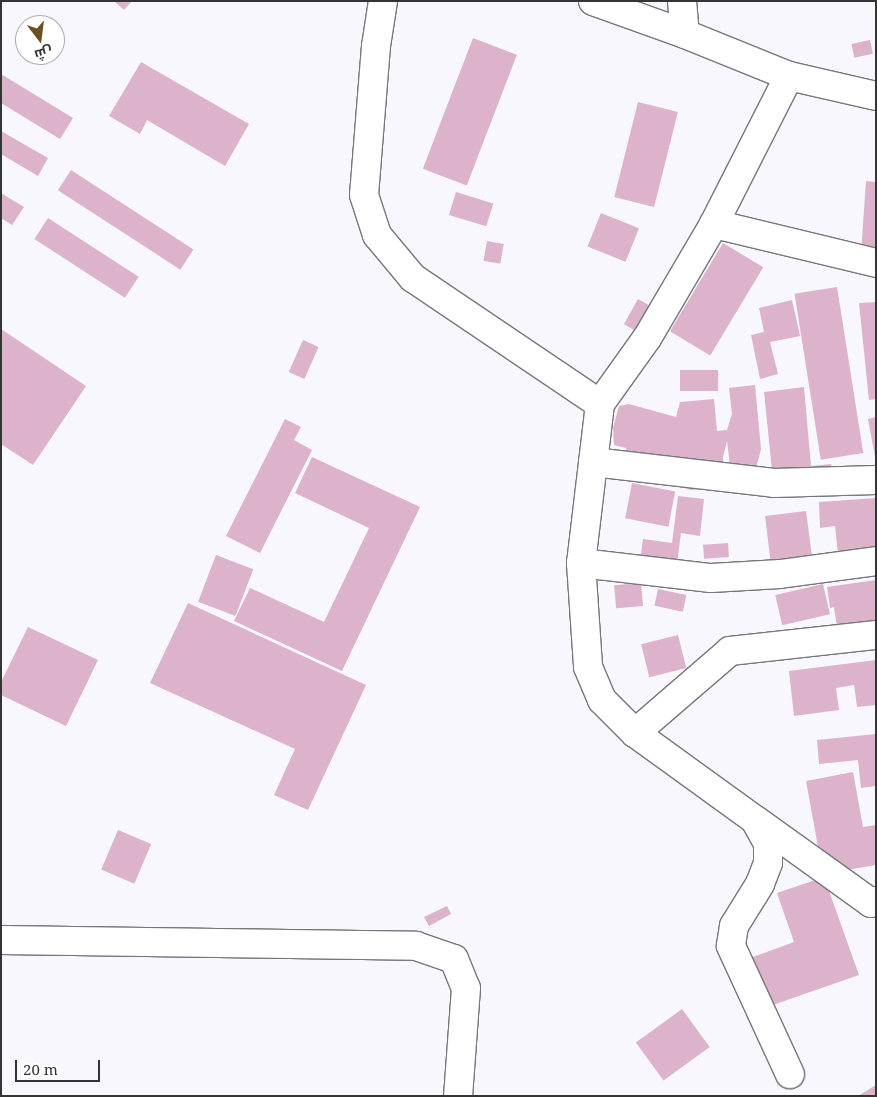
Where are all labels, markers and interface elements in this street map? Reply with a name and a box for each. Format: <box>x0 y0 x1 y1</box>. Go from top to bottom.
north arrow <box>15 15 65 65</box>
text: ش <box>33 43 55 66</box>
scale bar <box>18 1050 102 1082</box>
text: 20 m <box>23 1059 58 1079</box>

